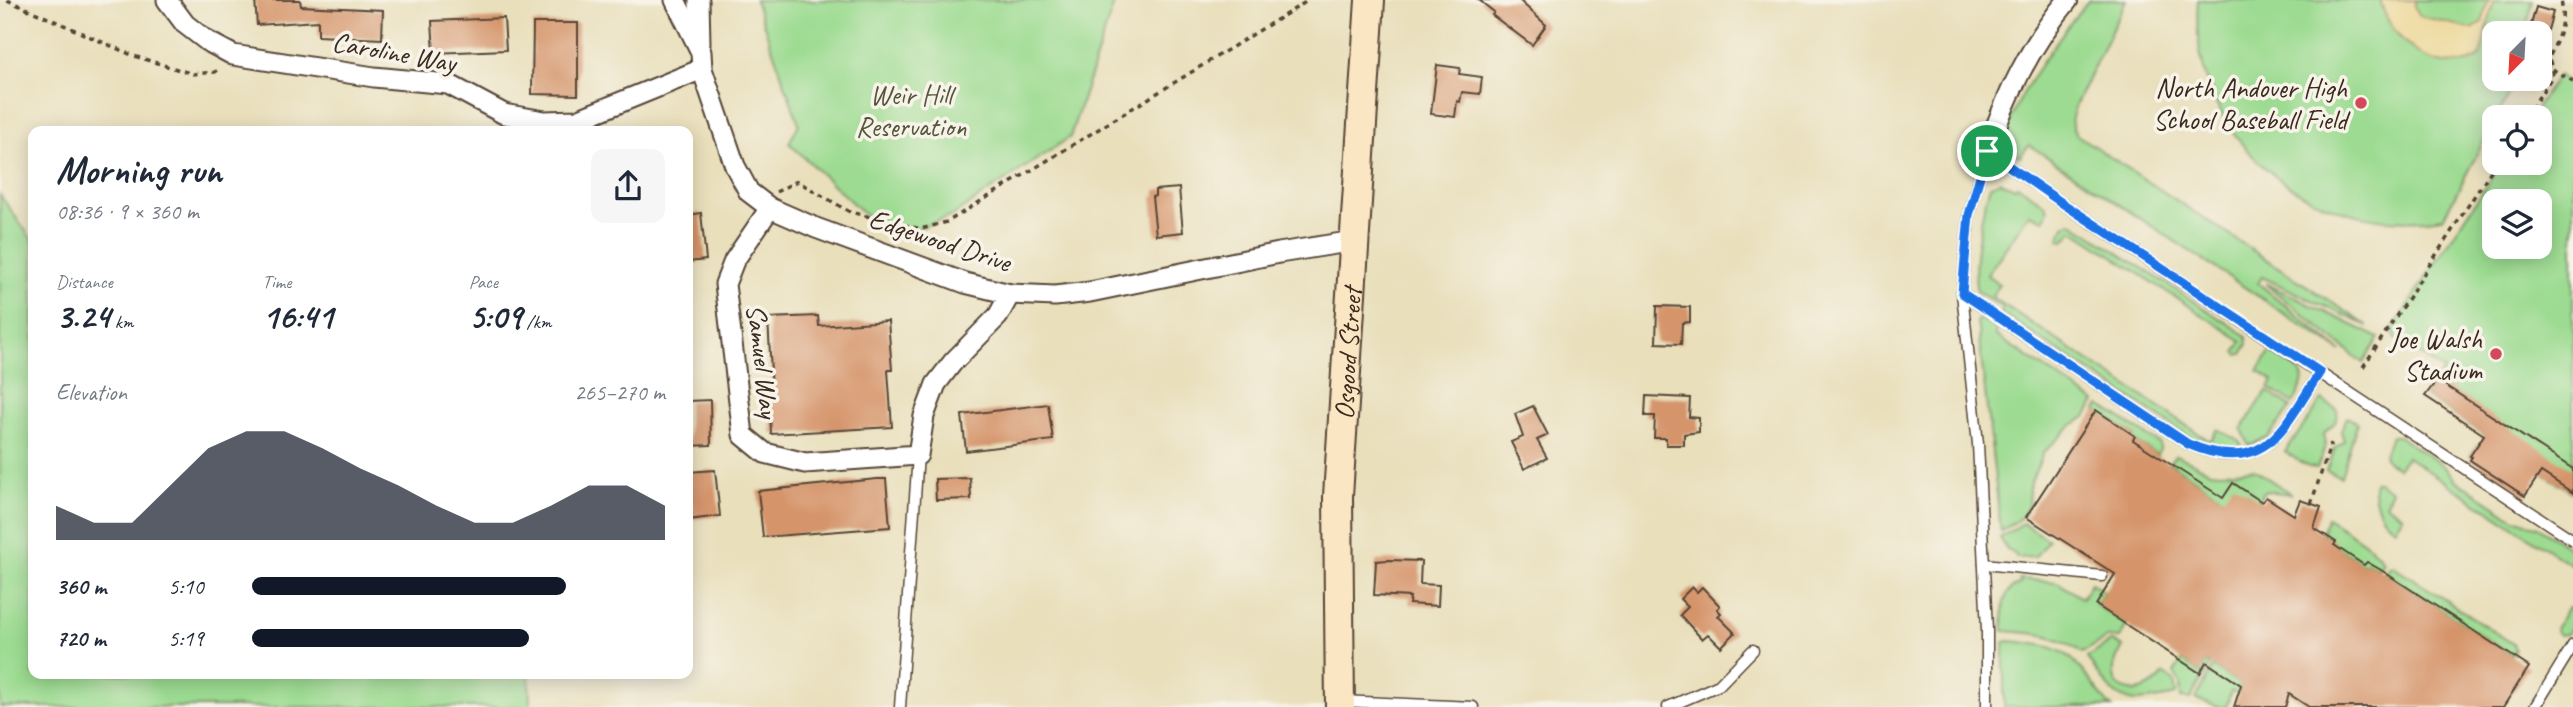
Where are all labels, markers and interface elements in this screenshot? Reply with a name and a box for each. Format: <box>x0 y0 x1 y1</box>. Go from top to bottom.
north arrow <box>2482 21 2552 91</box>
map controls <box>2482 21 2552 259</box>
street label: Caroline Way <box>330 24 461 80</box>
place label: North Andover High School Baseball Field <box>2153 70 2351 137</box>
park label: Weir Hill Reservation <box>856 77 967 144</box>
marker: North Andover High School Baseball Field <box>2353 95 2369 111</box>
button: locate <box>2482 105 2552 175</box>
pin <box>1957 121 2017 181</box>
icon: arrive <box>1968 132 2006 170</box>
text: Morning run <box>56 147 222 194</box>
button: share <box>591 149 665 223</box>
button: layers <box>2482 189 2552 259</box>
text: 08:36 · 9 × 360 m <box>56 197 199 226</box>
street label: Edgewood Drive <box>865 201 1017 280</box>
text: Distance <box>56 270 113 294</box>
text: Time <box>262 270 291 294</box>
text: Pace <box>469 270 498 294</box>
street label: Osgood Street <box>1325 282 1369 420</box>
text: 3.24 <box>56 294 110 339</box>
text: 16:41 <box>262 294 333 339</box>
text: 5:09 <box>469 294 522 339</box>
street label: Samuel Way <box>739 302 788 422</box>
text: km <box>110 310 133 334</box>
text: /km <box>522 310 551 334</box>
place label: Joe Walsh Stadium <box>2387 321 2483 388</box>
marker: Joe Walsh Stadium <box>2488 346 2504 362</box>
text: Elevation <box>56 378 127 407</box>
text: 265–270 m <box>574 378 665 407</box>
text: 360 m <box>56 572 106 601</box>
text: 5:10 <box>168 572 204 601</box>
text: 720 m <box>56 624 106 653</box>
text: 5:19 <box>168 624 204 653</box>

